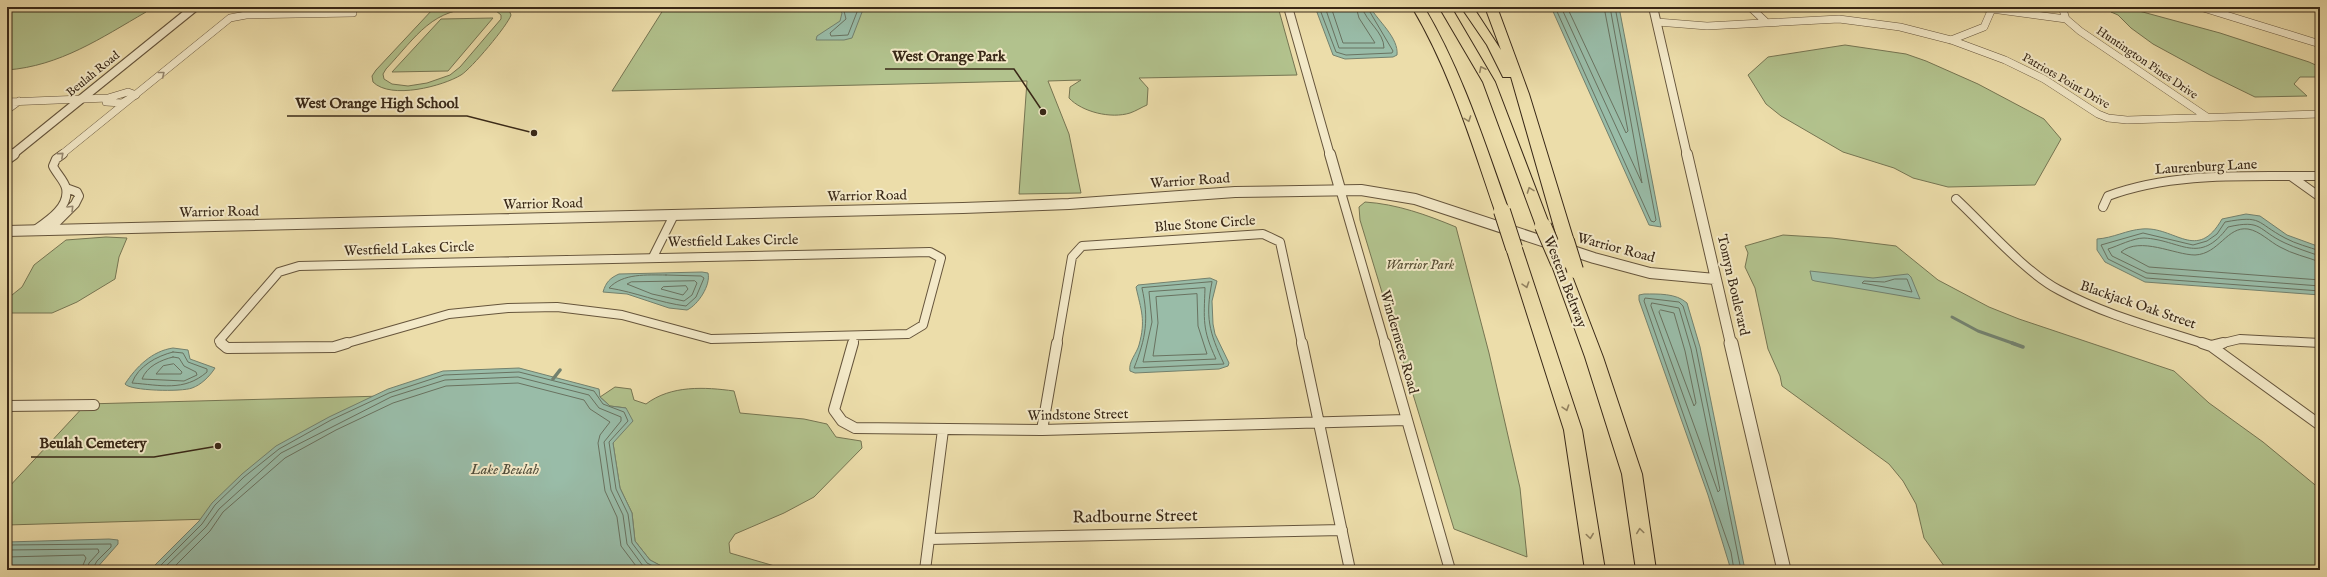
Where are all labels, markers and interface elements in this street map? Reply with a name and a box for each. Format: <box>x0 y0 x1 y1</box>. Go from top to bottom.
street label: Huntington Pines Drive <box>2093 23 2201 103</box>
callout: West Orange Park <box>885 42 1014 69</box>
text: West Orange Park <box>891 47 1007 66</box>
street label: Beulah Road <box>63 48 123 100</box>
street label: Patriots Point Drive <box>2020 50 2113 112</box>
one-way arrow <box>1479 66 1487 73</box>
one-way arrow <box>158 72 165 79</box>
callout: West Orange High School <box>287 89 467 116</box>
text: West Orange High School <box>294 94 460 113</box>
one-way arrow <box>1464 115 1472 122</box>
one-way arrow <box>56 153 64 160</box>
street label: Laurenburg Lane <box>2154 155 2258 179</box>
street label: Warrior Road <box>1150 169 1231 193</box>
street label: Warrior Road <box>827 186 908 206</box>
one-way arrow <box>1526 186 1534 193</box>
street label: Warrior Road <box>503 194 584 214</box>
street label: Warrior Road <box>179 202 260 222</box>
one-way arrow <box>66 205 74 213</box>
street label: Blue Stone Circle <box>1154 211 1257 237</box>
street label: Warrior Road <box>1575 229 1657 267</box>
street label: Westfield Lakes Circle <box>668 231 799 251</box>
street label: Tomyn Boulevard <box>1713 232 1754 338</box>
street label: Western Beltway <box>1539 233 1591 331</box>
street label: Westfield Lakes Circle <box>343 238 475 260</box>
park label: Warrior Park <box>1386 256 1455 274</box>
street label: Blackjack Oak Street <box>2078 277 2199 333</box>
one-way arrow <box>1521 281 1530 288</box>
street label: Windermere Road <box>1376 288 1423 396</box>
street label: Windstone Street <box>1027 405 1129 425</box>
one-way arrow <box>1561 405 1570 412</box>
callout: Beulah Cemetery <box>31 430 154 457</box>
text: Beulah Cemetery <box>39 434 147 453</box>
water label: Lake Beulah <box>470 460 540 479</box>
street label: Radbourne Street <box>1072 505 1198 529</box>
one-way arrow <box>1636 528 1645 534</box>
one-way arrow <box>1585 533 1594 539</box>

